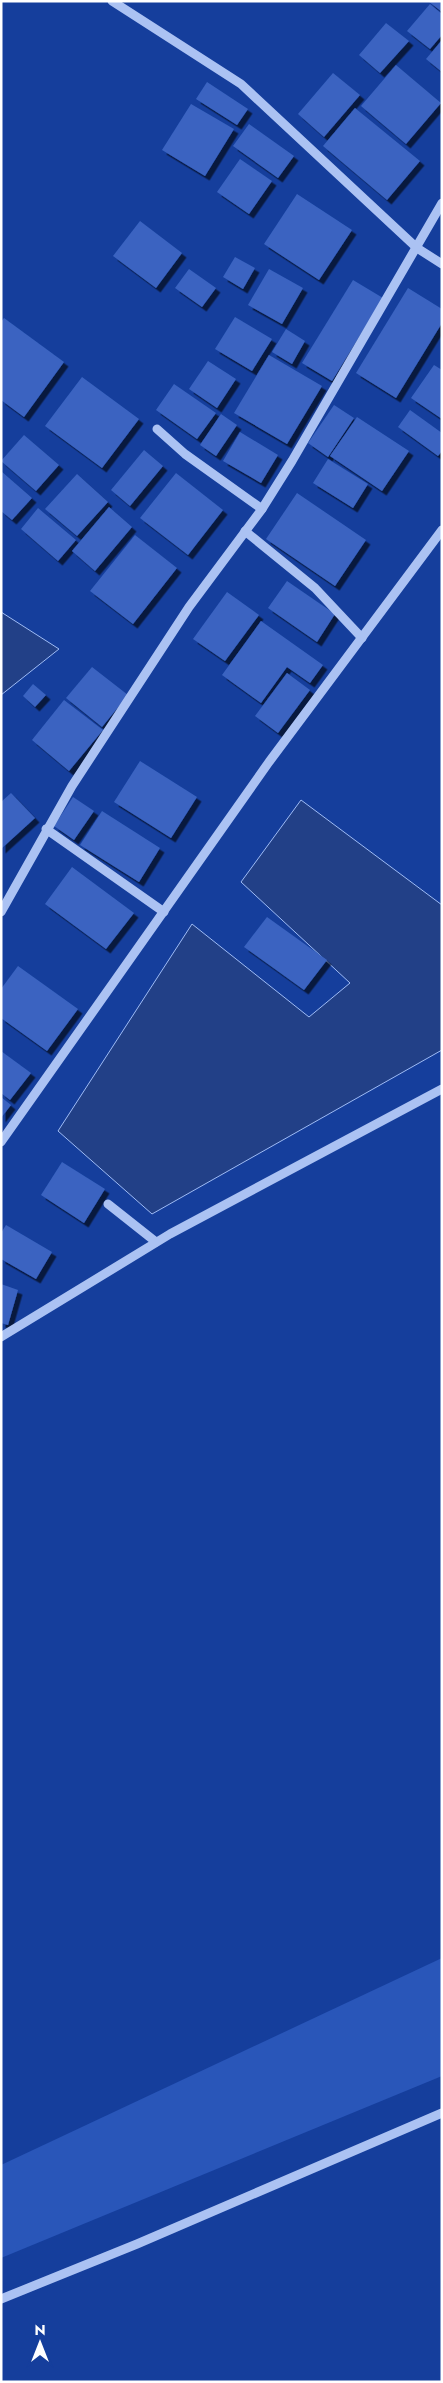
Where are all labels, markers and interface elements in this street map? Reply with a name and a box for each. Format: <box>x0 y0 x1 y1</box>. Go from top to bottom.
north arrow <box>15 2318 65 2368</box>
text: N <box>34 2320 46 2340</box>

